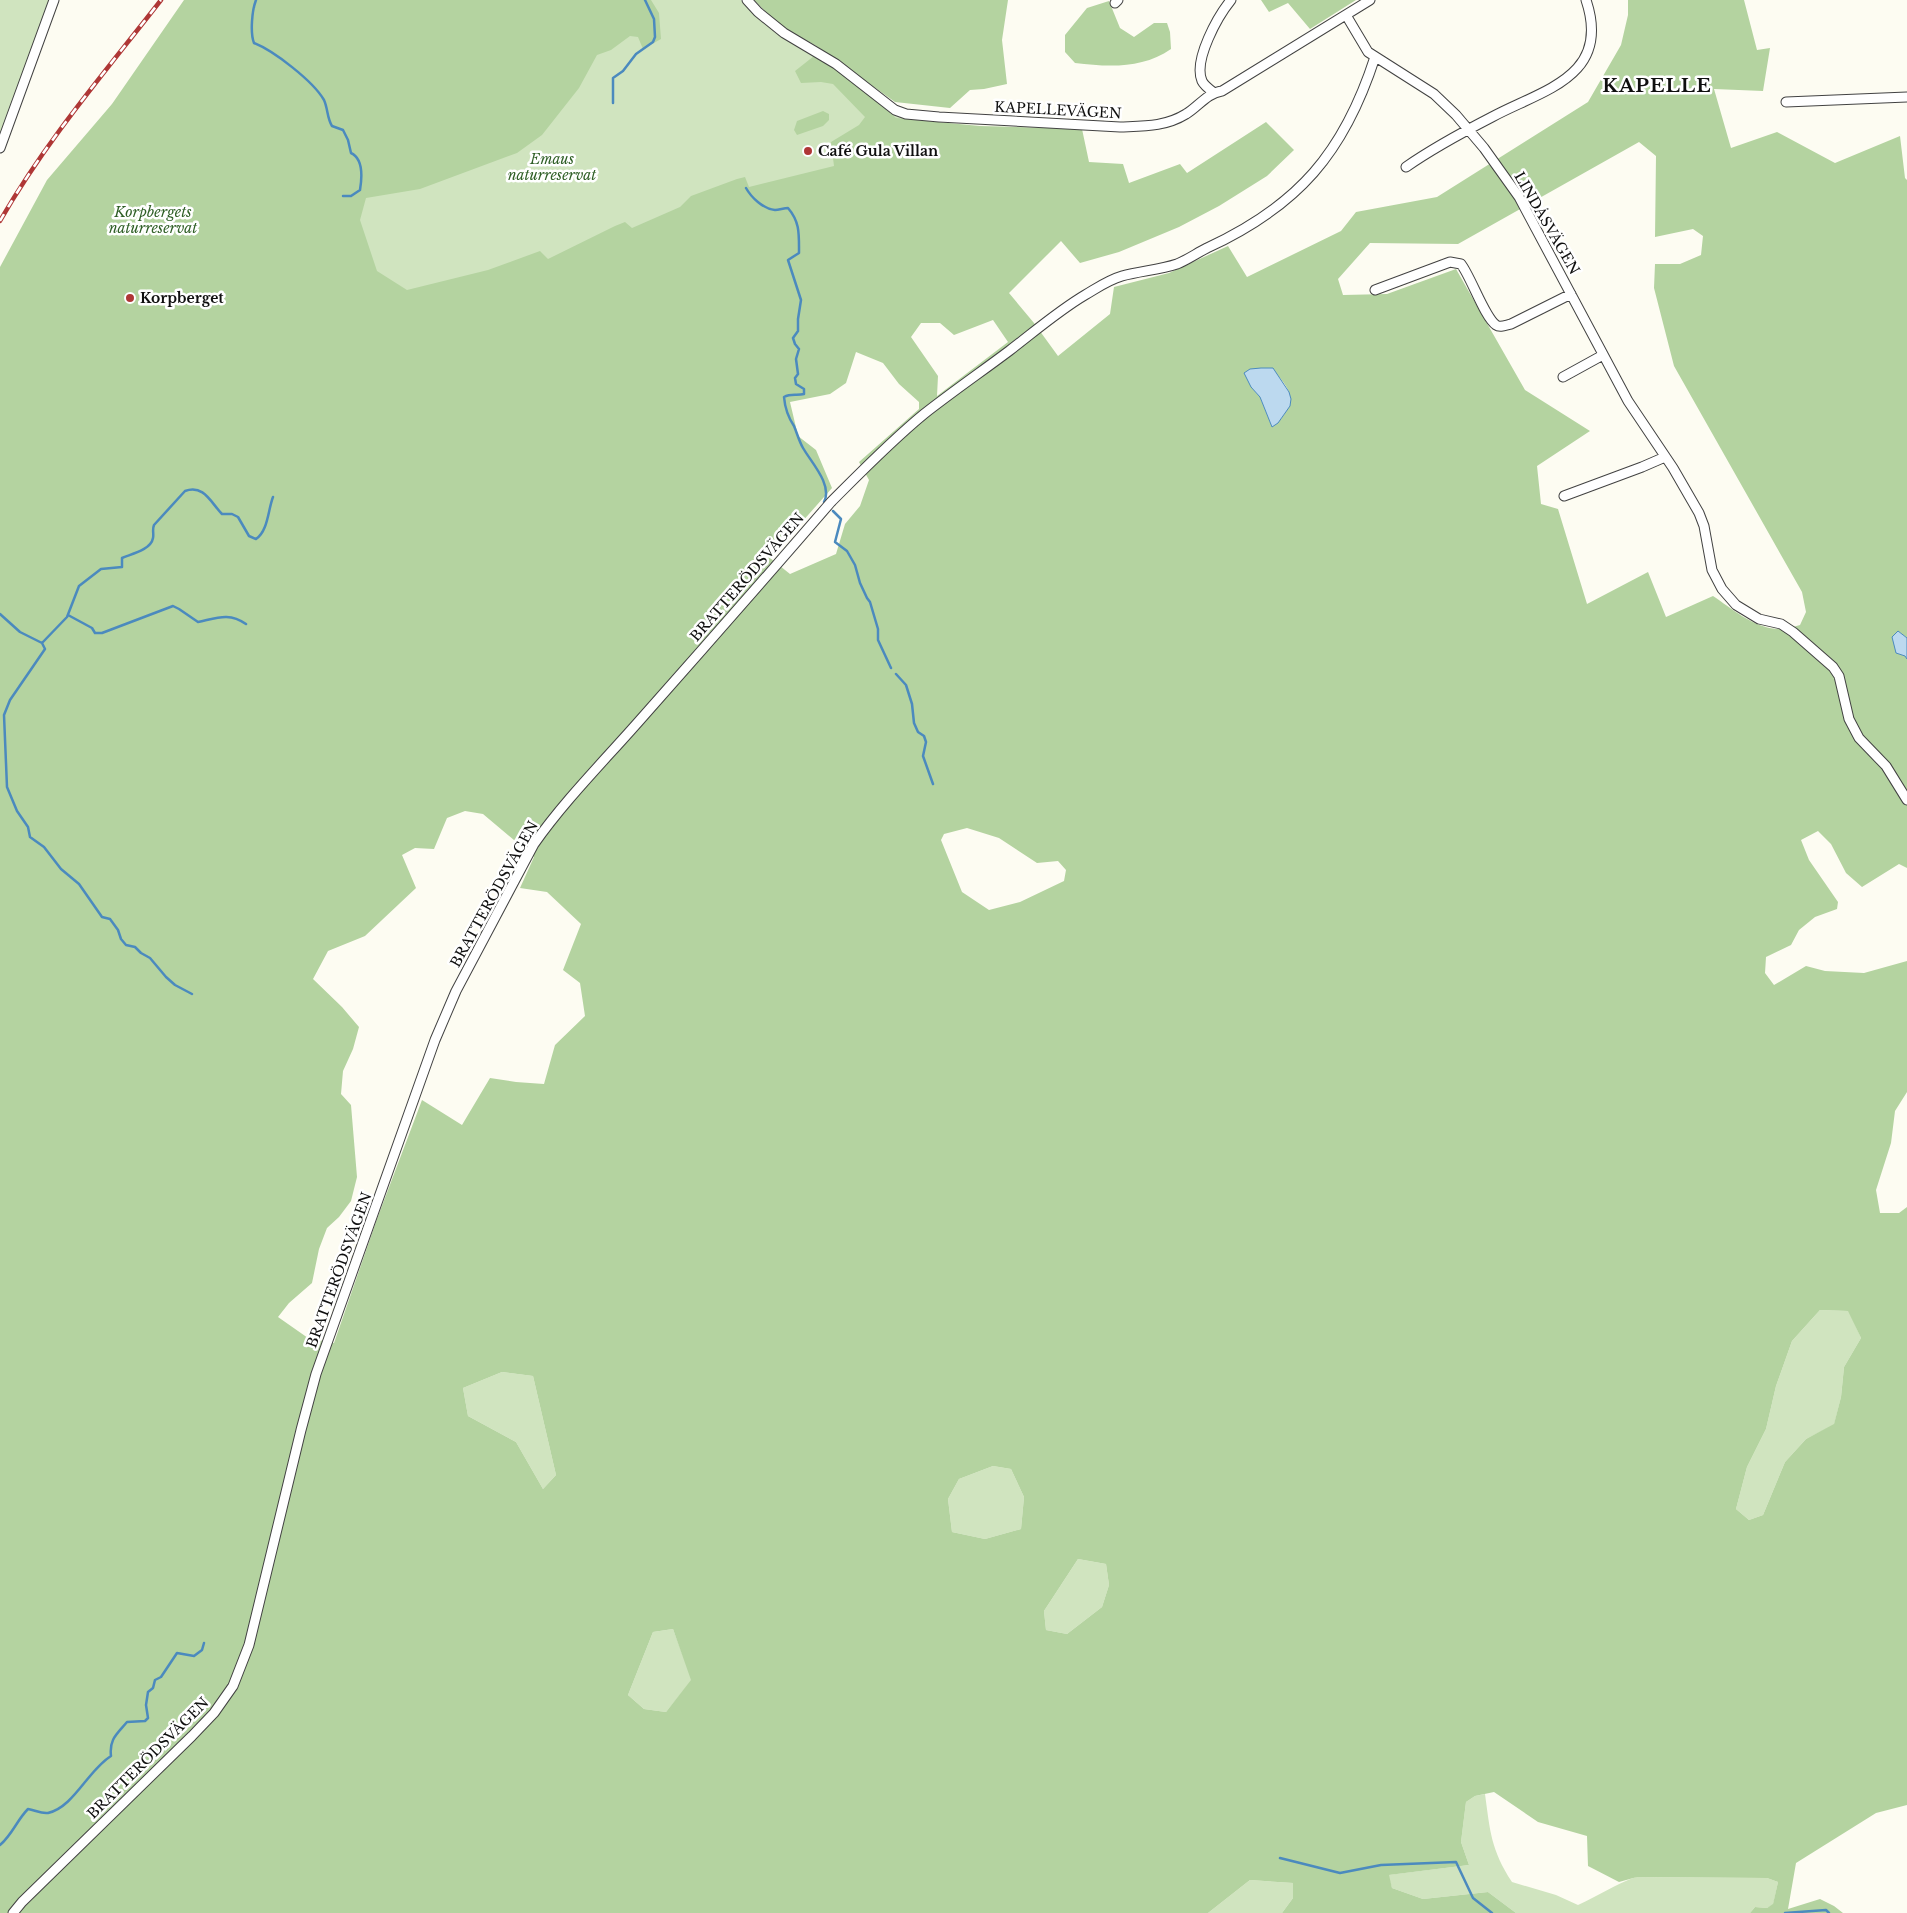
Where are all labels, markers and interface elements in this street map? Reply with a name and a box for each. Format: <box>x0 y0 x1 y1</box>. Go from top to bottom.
district label: KAPELLE <box>1602 74 1712 97</box>
street label: KAPELLEVÄGEN <box>994 98 1122 122</box>
place label: Café Gula Villan <box>818 142 938 160</box>
marker: Café Gula Villan <box>802 145 814 157</box>
park label: Emaus naturreservat <box>508 150 597 184</box>
street label: LINDÅSVÄGEN <box>1510 168 1584 278</box>
park label: Korpbergets naturreservat <box>109 203 198 237</box>
place label: Korpberget <box>140 289 224 307</box>
marker: Korpberget <box>124 292 136 304</box>
street label: BRATTERÖDSVÄGEN <box>685 508 808 645</box>
street label: BRATTERÖDSVÄGEN <box>445 817 542 970</box>
street label: BRATTERÖDSVÄGEN <box>301 1189 376 1350</box>
street label: BRATTERÖDSVÄGEN <box>83 1692 213 1823</box>

